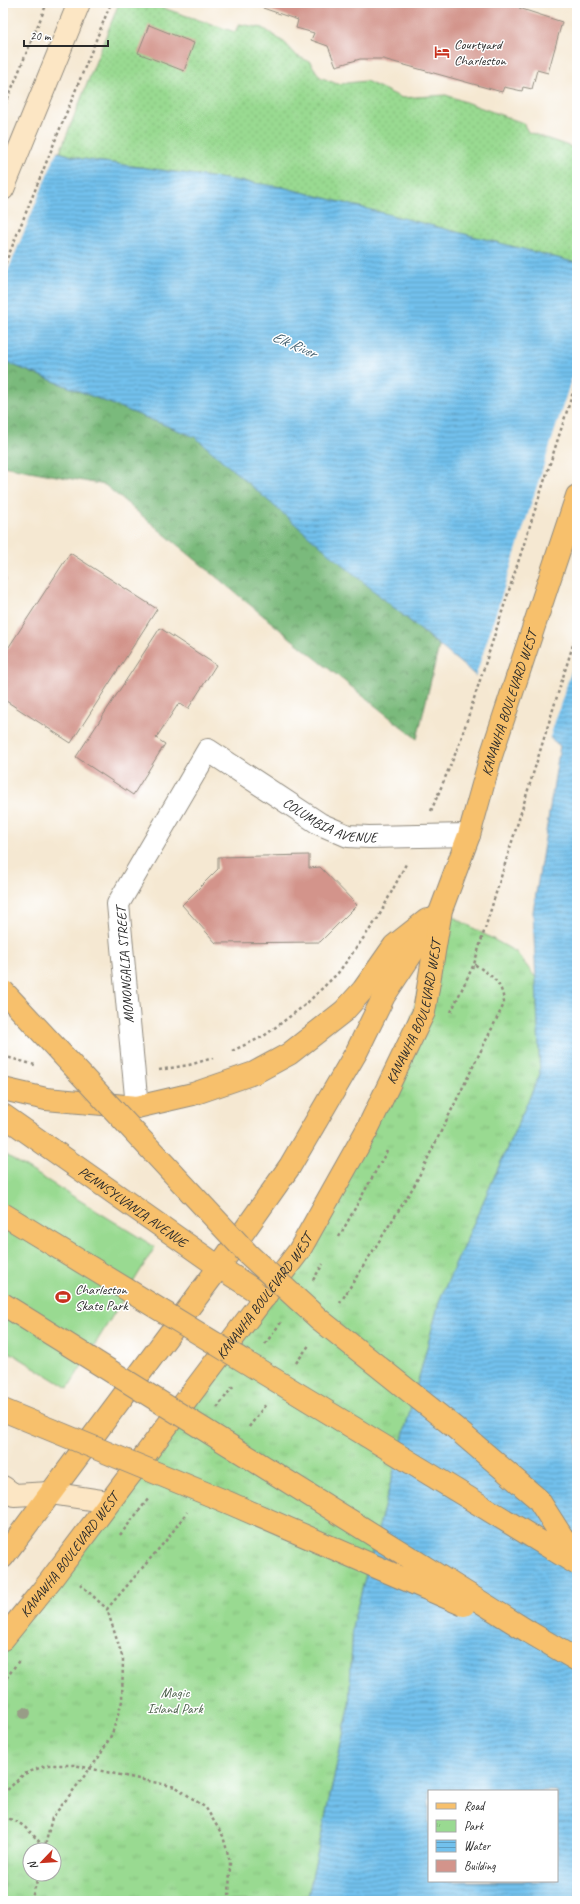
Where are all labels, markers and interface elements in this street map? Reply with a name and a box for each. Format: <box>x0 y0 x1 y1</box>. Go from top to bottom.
scale bar <box>24 22 108 48</box>
text: 20 m <box>30 28 52 44</box>
place label: Courtyard Charleston <box>454 36 507 69</box>
hotel icon: Courtyard Charleston <box>433 43 451 61</box>
water label: Elk River <box>269 327 321 364</box>
street label: KANAWHA BOULEVARD WEST <box>477 625 541 778</box>
street label: COLUMBIA AVENUE <box>280 794 379 846</box>
street label: MONONGALIA STREET <box>112 903 138 1024</box>
street label: KANAWHA BOULEVARD WEST <box>382 935 445 1087</box>
street label: PENNSYLVANIA AVENUE <box>75 1162 192 1251</box>
street label: KANAWHA BOULEVARD WEST <box>212 1227 317 1362</box>
place label: Charleston Skate Park <box>75 1281 129 1314</box>
sports icon: Charleston Skate Park <box>54 1288 72 1306</box>
street label: KANAWHA BOULEVARD WEST <box>16 1487 124 1620</box>
park label: Magic Island Park <box>147 1684 204 1717</box>
legend <box>428 1790 558 1882</box>
text: Road <box>464 1798 486 1814</box>
text: Park <box>464 1818 485 1834</box>
text: Water <box>464 1838 492 1854</box>
north arrow <box>22 1842 62 1882</box>
text: N <box>24 1858 41 1872</box>
text: Building <box>464 1858 496 1874</box>

